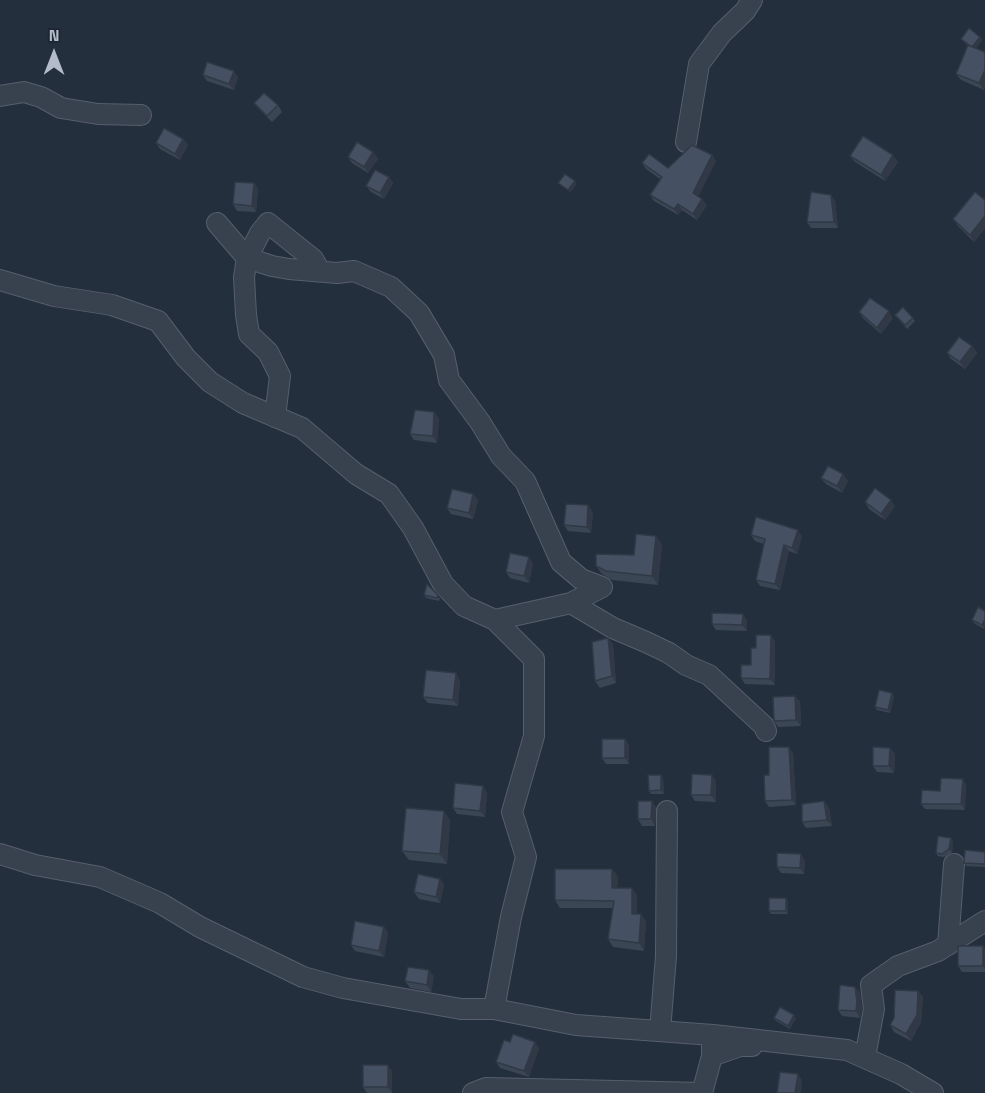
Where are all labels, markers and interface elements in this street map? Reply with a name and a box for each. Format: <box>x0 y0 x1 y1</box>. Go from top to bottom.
north arrow <box>24 24 84 84</box>
text: N <box>49 25 59 46</box>

